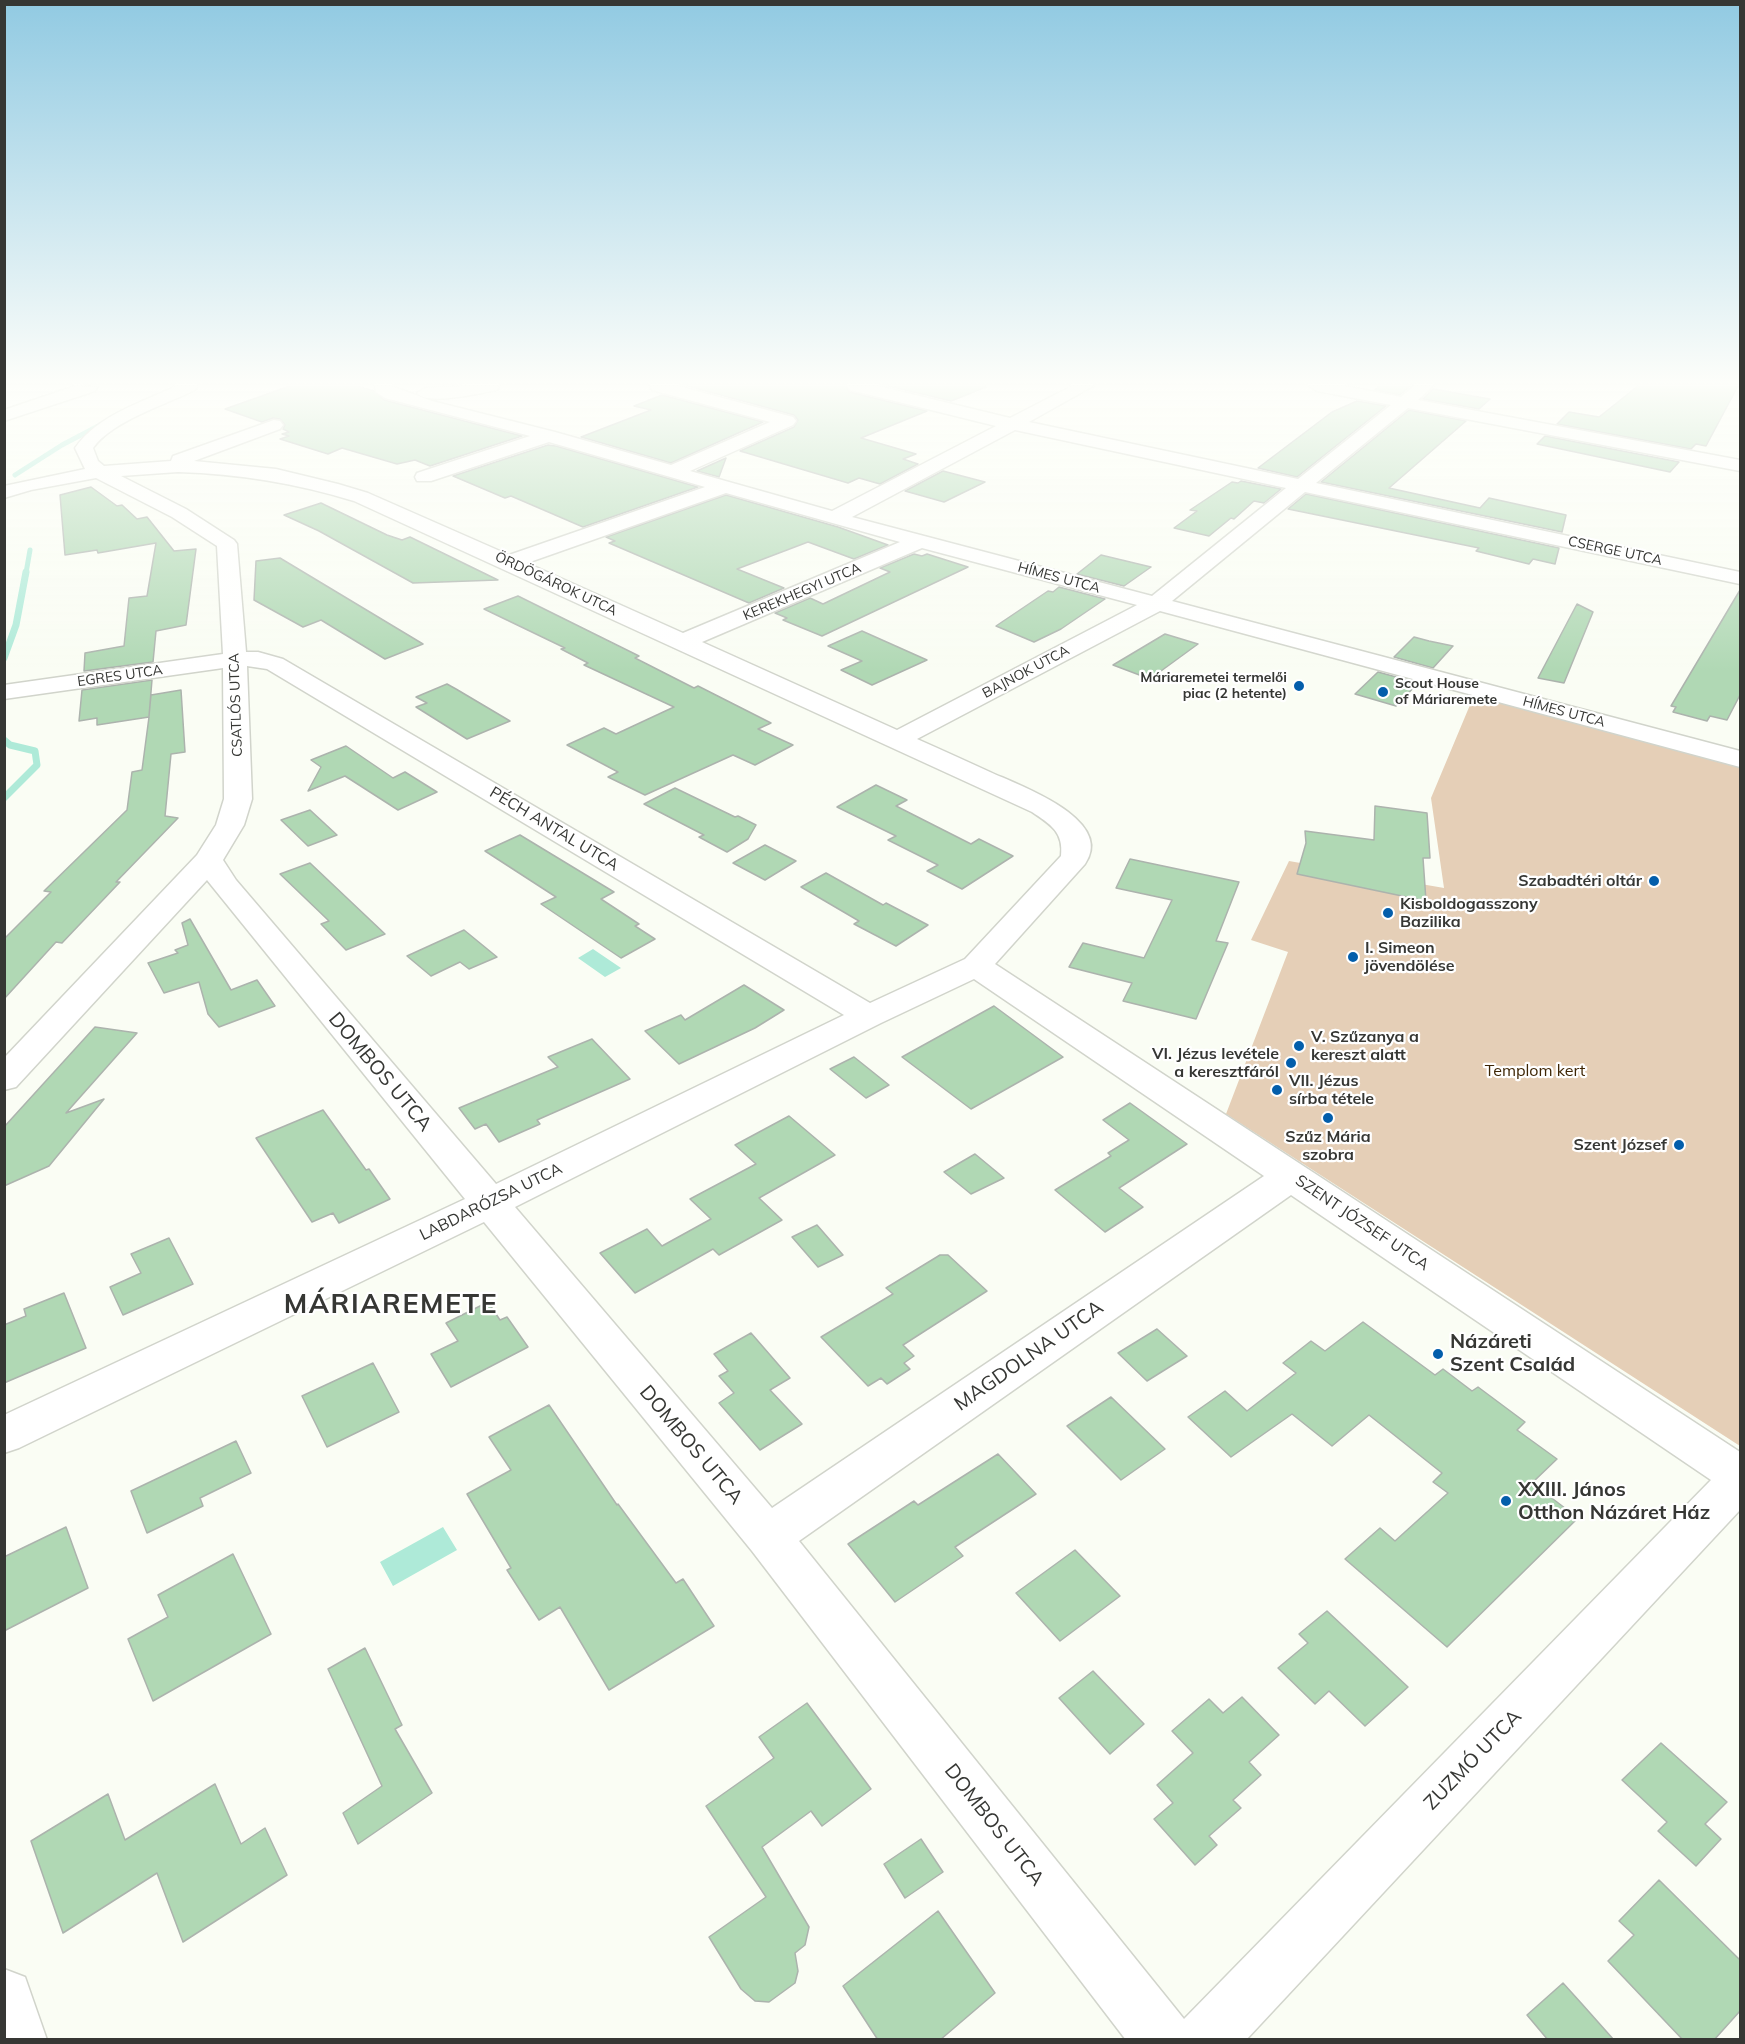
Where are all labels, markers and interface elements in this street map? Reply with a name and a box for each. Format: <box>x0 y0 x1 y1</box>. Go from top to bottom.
street label: CSERGE UTCA <box>1566 533 1664 569</box>
street label: ÖRDÖGÁROK UTCA <box>492 548 620 620</box>
street label: HÍMES UTCA <box>1016 559 1102 597</box>
street label: KEREKHEGYI UTCA <box>740 560 864 624</box>
street label: BAJNOK UTCA <box>980 642 1072 702</box>
street label: CSATLÓS UTCA <box>226 653 246 757</box>
street label: EGRES UTCA <box>76 662 164 690</box>
place label: Máriaremetei termelői piac (2 hetente) <box>1140 670 1287 702</box>
place label: Scout House of Máriaremete <box>1395 676 1497 708</box>
marker: Máriaremetei termelői piac (2 hetente) <box>1292 679 1306 693</box>
marker: Scout House of Máriaremete <box>1376 685 1390 699</box>
street label: HÍMES UTCA <box>1521 693 1607 731</box>
street label: PÉCH ANTAL UTCA <box>486 783 622 875</box>
place label: Szabadtéri oltár <box>1518 871 1642 891</box>
marker: Szabadtéri oltár <box>1647 874 1661 888</box>
place label: Kisboldogasszony Bazilika <box>1400 894 1538 932</box>
marker: Kisboldogasszony Bazilika <box>1381 906 1395 920</box>
place label: I. Simeon jövendölése <box>1365 938 1455 976</box>
marker: I. Simeon jövendölése <box>1346 950 1360 964</box>
street label: DOMBOS UTCA <box>323 1008 437 1136</box>
place label: V. Szűzanya a kereszt alatt <box>1311 1027 1419 1065</box>
marker: V. Szűzanya a kereszt alatt <box>1292 1039 1306 1053</box>
place label: VI. Jézus levétele a keresztfáról <box>1152 1044 1279 1082</box>
marker: VI. Jézus levétele a keresztfáról <box>1284 1056 1298 1070</box>
park label: Templom kert <box>1485 1061 1585 1081</box>
place label: VII. Jézus sírba tétele <box>1289 1071 1374 1109</box>
marker: VII. Jézus sírba tétele <box>1270 1083 1284 1097</box>
marker: Szűz Mária szobra <box>1321 1111 1335 1125</box>
place label: Szűz Mária szobra <box>1285 1127 1371 1165</box>
place label: Szent József <box>1573 1135 1667 1155</box>
marker: Szent József <box>1672 1138 1686 1152</box>
street label: LABDARÓZSA UTCA <box>417 1159 565 1245</box>
street label: SZENT JÓZSEF UTCA <box>1292 1171 1432 1275</box>
district label: MÁRIAREMETE <box>284 1289 498 1321</box>
street label: MAGDOLNA UTCA <box>950 1296 1108 1416</box>
place label: Názáreti Szent Család <box>1450 1330 1575 1377</box>
marker: Názáreti Szent Család <box>1431 1347 1445 1361</box>
street label: DOMBOS UTCA <box>634 1381 748 1509</box>
place label: XXIII. János Otthon Názáret Ház <box>1518 1478 1710 1525</box>
marker: XXIII. János Otthon Názáret Ház <box>1499 1494 1513 1508</box>
street label: ZUZMÓ UTCA <box>1419 1705 1527 1815</box>
street label: DOMBOS UTCA <box>939 1759 1049 1891</box>

